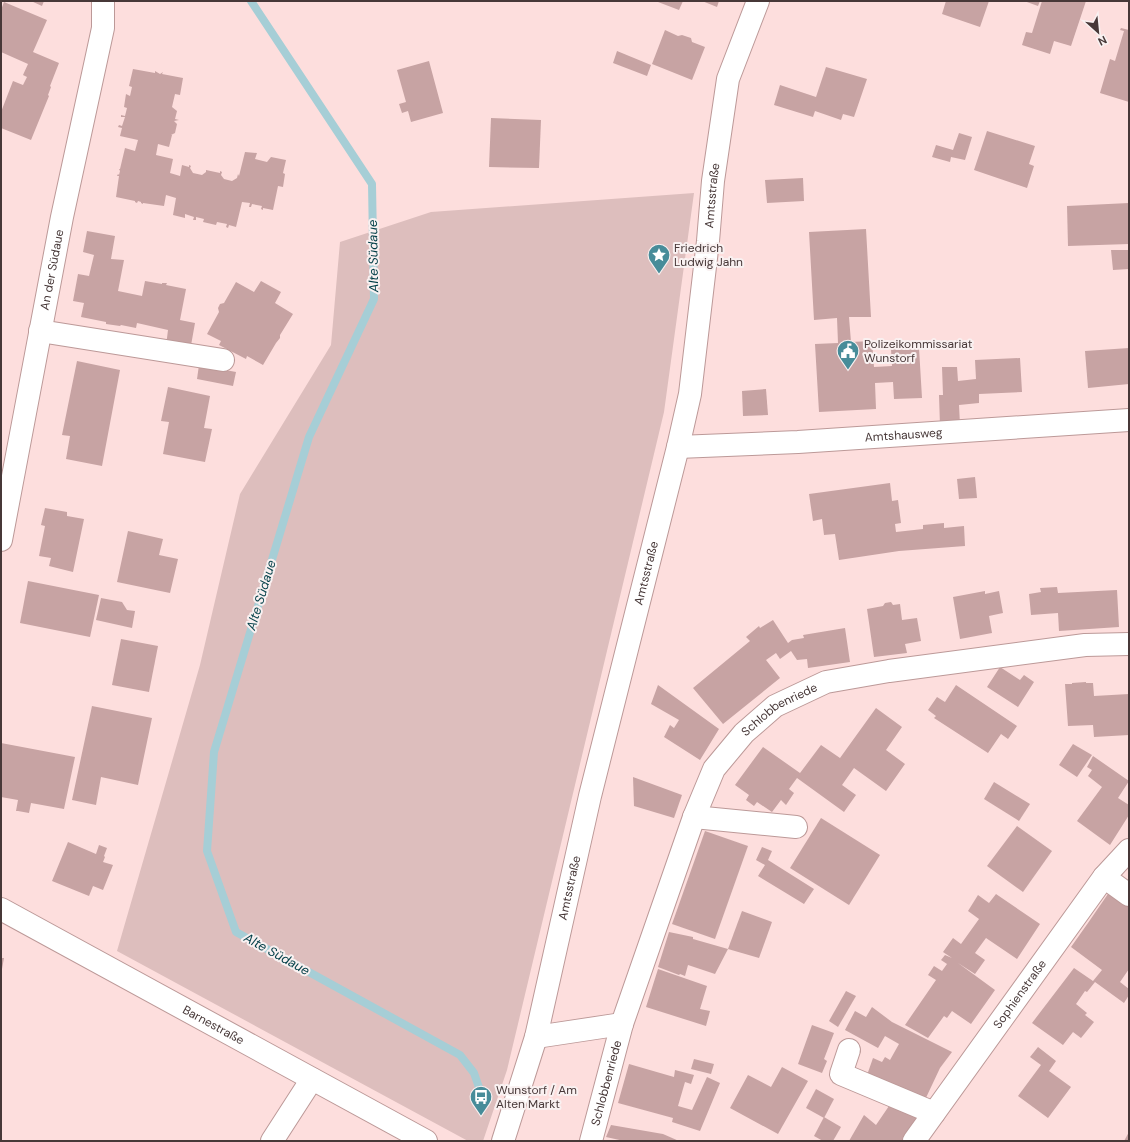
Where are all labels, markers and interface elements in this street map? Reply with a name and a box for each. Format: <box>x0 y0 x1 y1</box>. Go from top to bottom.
north arrow <box>1078 12 1118 52</box>
text: N <box>1096 33 1109 49</box>
street label: Amtsstraße <box>701 162 724 229</box>
water label: Alte Südaue <box>364 220 382 293</box>
street label: An der Südaue <box>37 228 68 311</box>
place label: Friedrich Ludwig Jahn <box>674 240 743 270</box>
place icon: Friedrich Ludwig Jahn <box>646 242 672 275</box>
place label: Polizeikommissariat Wunstorf <box>864 336 973 366</box>
public building icon: Polizeikommissariat Wunstorf <box>835 338 861 371</box>
street label: Amtshausweg <box>864 424 943 446</box>
street label: Amtsstraße <box>630 539 662 607</box>
water label: Alte Südaue <box>242 558 280 633</box>
street label: Schlobbenriede <box>738 679 820 740</box>
street label: Amtsstraße <box>554 854 584 922</box>
water label: Alte Südaue <box>240 928 313 979</box>
street label: Sophienstraße <box>990 956 1050 1032</box>
street label: Barnestraße <box>180 1002 247 1048</box>
street label: Schlobbenriede <box>587 1038 625 1128</box>
place label: Wunstorf / Am Alten Markt <box>496 1082 577 1112</box>
bus stop icon: Wunstorf / Am Alten Markt <box>468 1084 494 1117</box>

